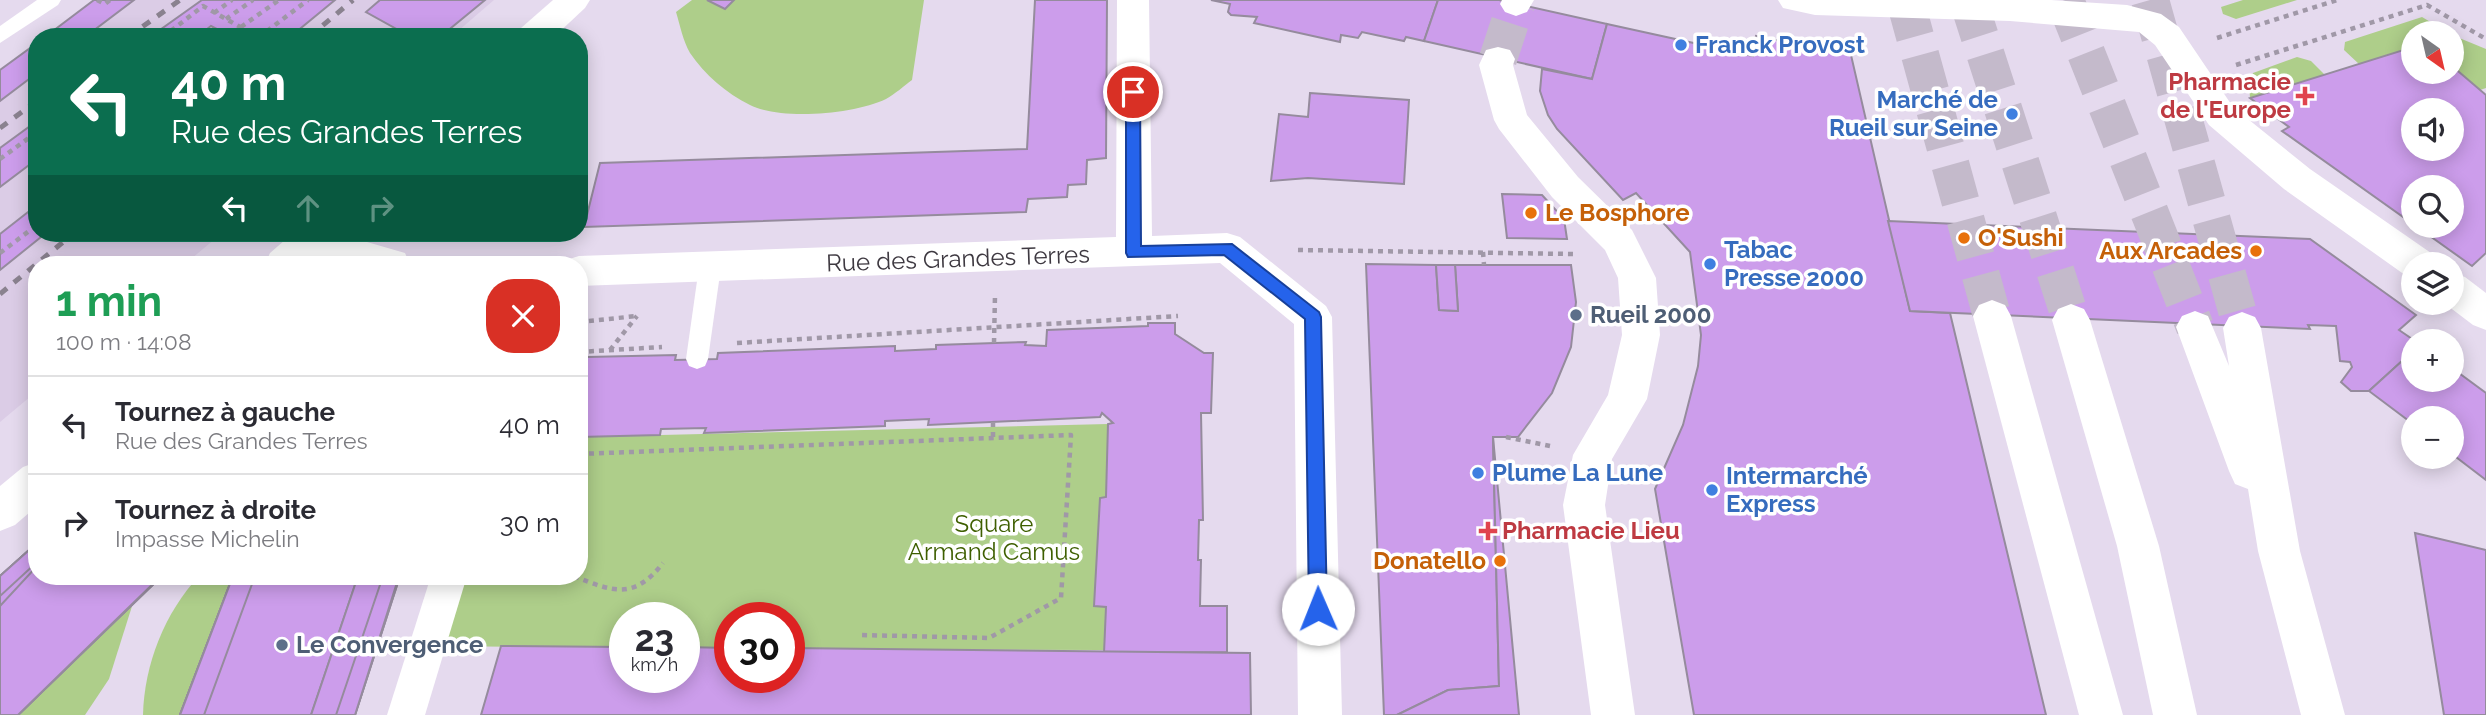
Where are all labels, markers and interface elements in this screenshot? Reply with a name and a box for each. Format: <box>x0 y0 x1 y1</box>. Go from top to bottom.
north arrow <box>2401 21 2464 84</box>
map controls <box>2401 21 2464 469</box>
place label: Franck Provost <box>1695 30 1865 59</box>
marker: Franck Provost <box>1673 37 1689 53</box>
text: 40 m <box>171 54 286 111</box>
icon: left <box>56 56 147 147</box>
pin <box>1103 62 1163 122</box>
place label: Pharmacie de l'Europe <box>2160 67 2291 124</box>
icon: arrive <box>1114 73 1152 111</box>
place label: Marché de Rueil sur Seine <box>1829 85 1998 142</box>
marker: Pharmacie de l'Europe <box>2297 88 2313 104</box>
button: sound <box>2401 98 2464 161</box>
marker: Marché de Rueil sur Seine <box>2004 106 2020 122</box>
text: Rue des Grandes Terres <box>171 113 522 150</box>
button: search <box>2401 175 2464 238</box>
icon: left <box>216 189 254 227</box>
icon: ahead <box>289 189 327 227</box>
icon: right <box>362 189 400 227</box>
place label: Le Bosphore <box>1545 198 1690 227</box>
marker: Le Bosphore <box>1523 205 1539 221</box>
place label: O'Sushi <box>1978 223 2064 252</box>
marker: O'Sushi <box>1956 230 1972 246</box>
place label: Tabac Presse 2000 <box>1724 235 1864 292</box>
place label: Aux Arcades <box>2099 236 2242 265</box>
street label: Rue des Grandes Terres <box>826 239 1090 278</box>
marker: Aux Arcades <box>2248 243 2264 259</box>
button: layers <box>2401 252 2464 315</box>
marker: Tabac Presse 2000 <box>1702 256 1718 272</box>
text: 1 min <box>56 277 162 326</box>
button: close <box>486 279 560 353</box>
place label: Rueil 2000 <box>1590 300 1712 329</box>
marker: Rueil 2000 <box>1568 307 1584 323</box>
text: 100 m · 14:08 <box>56 328 192 355</box>
button: + <box>2401 329 2464 392</box>
text: Tournez à gauche <box>115 397 335 427</box>
icon: left <box>56 406 94 444</box>
button: − <box>2401 406 2464 469</box>
text: 40 m <box>499 410 560 440</box>
text: Rue des Grandes Terres <box>115 427 368 454</box>
place label: Plume La Lune <box>1492 458 1663 487</box>
place label: Intermarché Express <box>1726 461 1868 518</box>
marker: Plume La Lune <box>1470 465 1486 481</box>
marker: Intermarché Express <box>1704 482 1720 498</box>
text: Tournez à droite <box>115 495 316 525</box>
icon: right <box>56 504 94 542</box>
text: 30 m <box>500 508 560 538</box>
park label: Square Armand Camus <box>908 509 1080 566</box>
place label: Pharmacie Lieu <box>1502 516 1680 545</box>
marker: Pharmacie Lieu <box>1480 523 1496 539</box>
text: Impasse Michelin <box>115 525 300 552</box>
place label: Donatello <box>1373 546 1486 575</box>
marker: Donatello <box>1492 553 1508 569</box>
position arrow <box>1281 572 1355 646</box>
speed limit sign: 30 <box>714 602 805 693</box>
text: 23 <box>635 618 674 659</box>
place label: Le Convergence <box>296 630 483 659</box>
marker: Le Convergence <box>274 637 290 653</box>
text: km/h <box>631 654 678 675</box>

